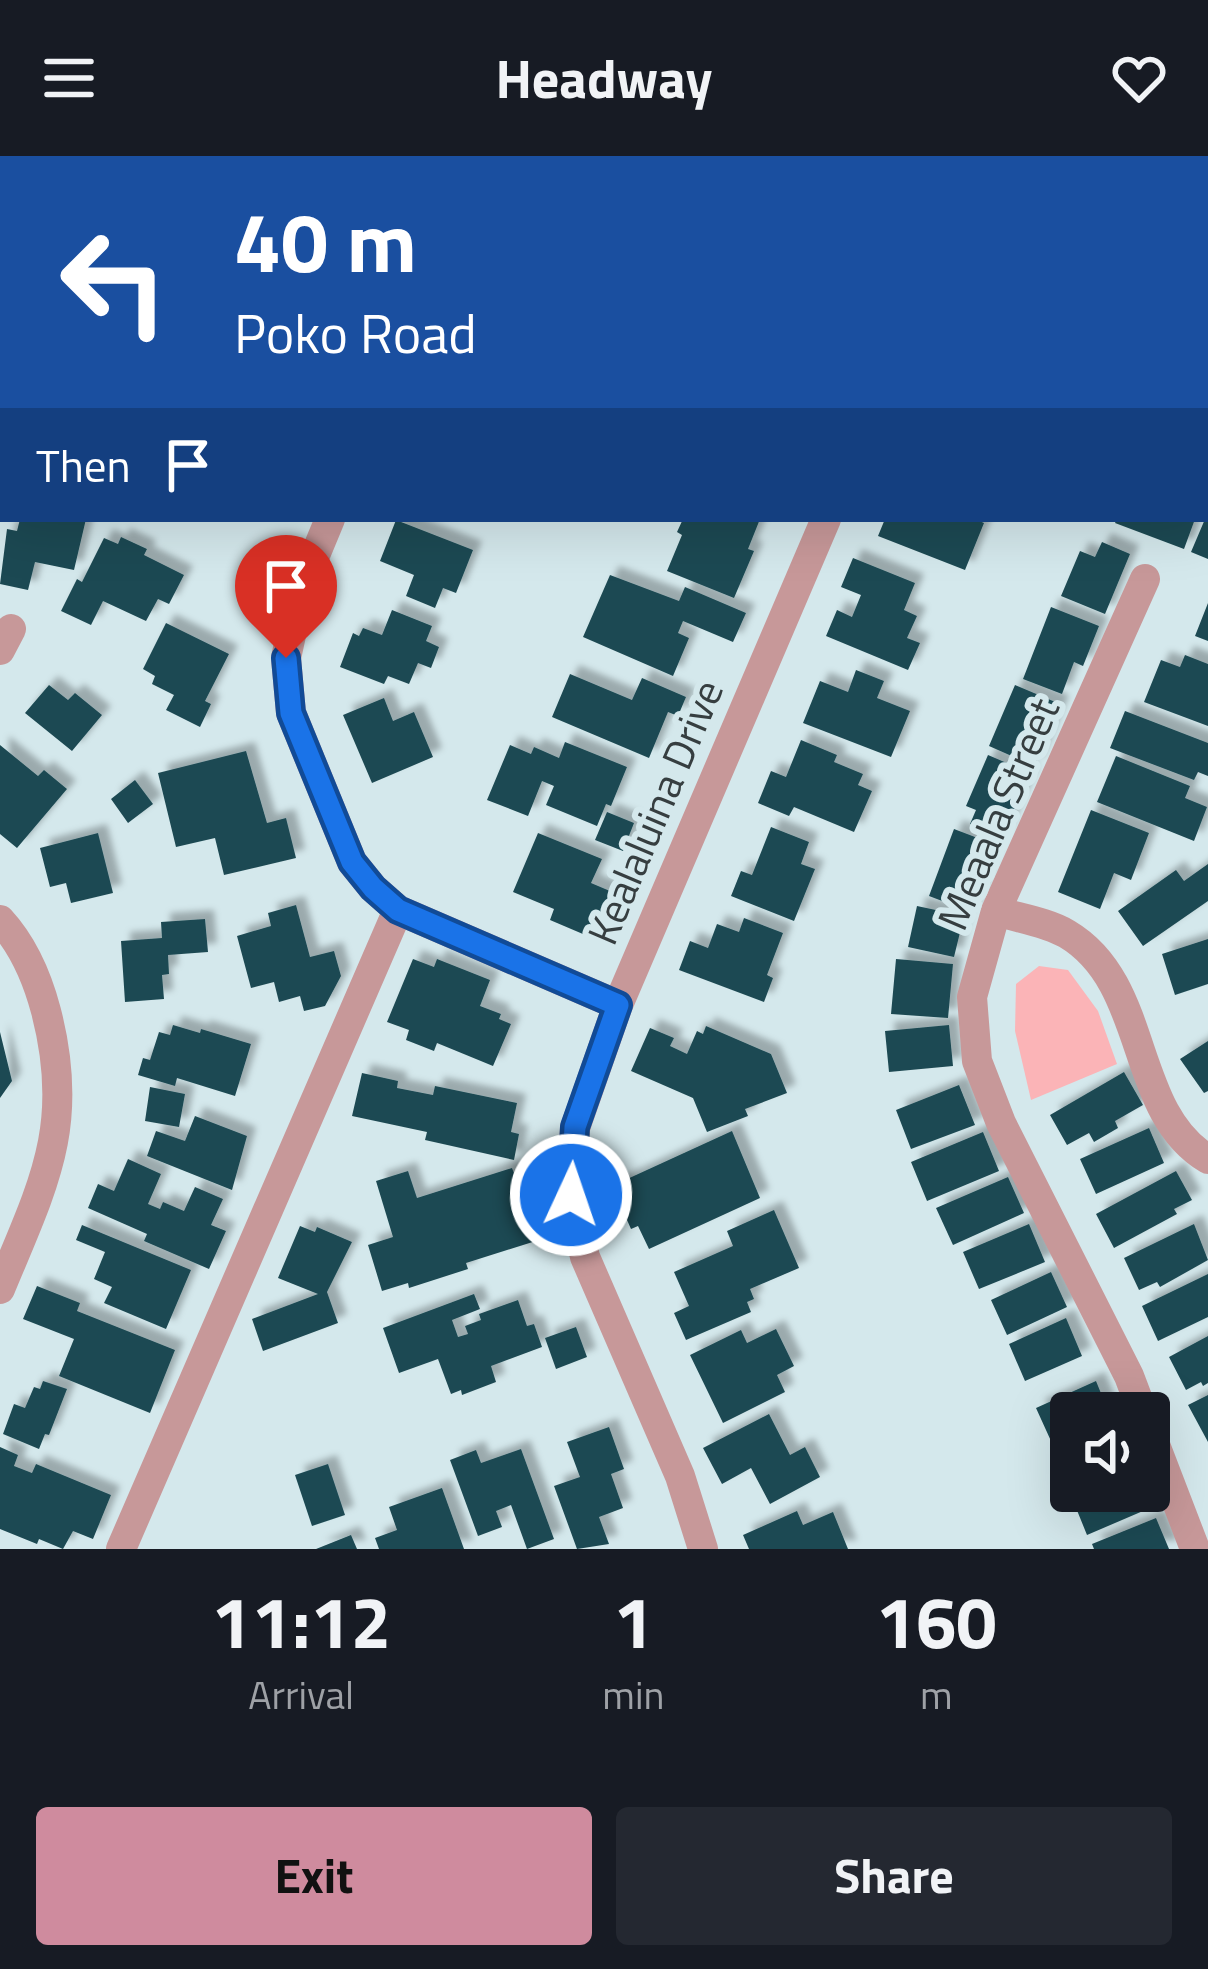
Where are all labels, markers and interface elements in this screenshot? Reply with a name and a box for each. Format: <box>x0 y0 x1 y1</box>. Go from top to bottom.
text: Headway <box>496 37 712 119</box>
icon: menu <box>36 45 102 111</box>
icon: heart <box>1106 45 1172 111</box>
text: 40 m <box>234 177 417 305</box>
icon: left <box>36 204 192 360</box>
text: Poko Road <box>234 292 477 374</box>
text: Then <box>36 431 131 499</box>
icon: arrive <box>155 432 221 498</box>
pin <box>235 535 337 658</box>
icon: arrive <box>253 553 319 619</box>
street label: Kealaluina Drive <box>569 669 739 954</box>
street label: Meaala Street <box>919 687 1075 940</box>
position arrow <box>508 1132 634 1258</box>
map controls <box>1050 1392 1170 1512</box>
button: sound <box>1050 1392 1170 1512</box>
text: 11:12 <box>211 1566 391 1676</box>
text: 1 <box>613 1566 654 1676</box>
text: 160 <box>876 1566 997 1676</box>
text: Arrival <box>248 1665 354 1724</box>
text: min <box>602 1665 664 1724</box>
text: m <box>920 1665 952 1724</box>
button: Exit <box>36 1807 592 1945</box>
button: Share <box>616 1807 1172 1945</box>

